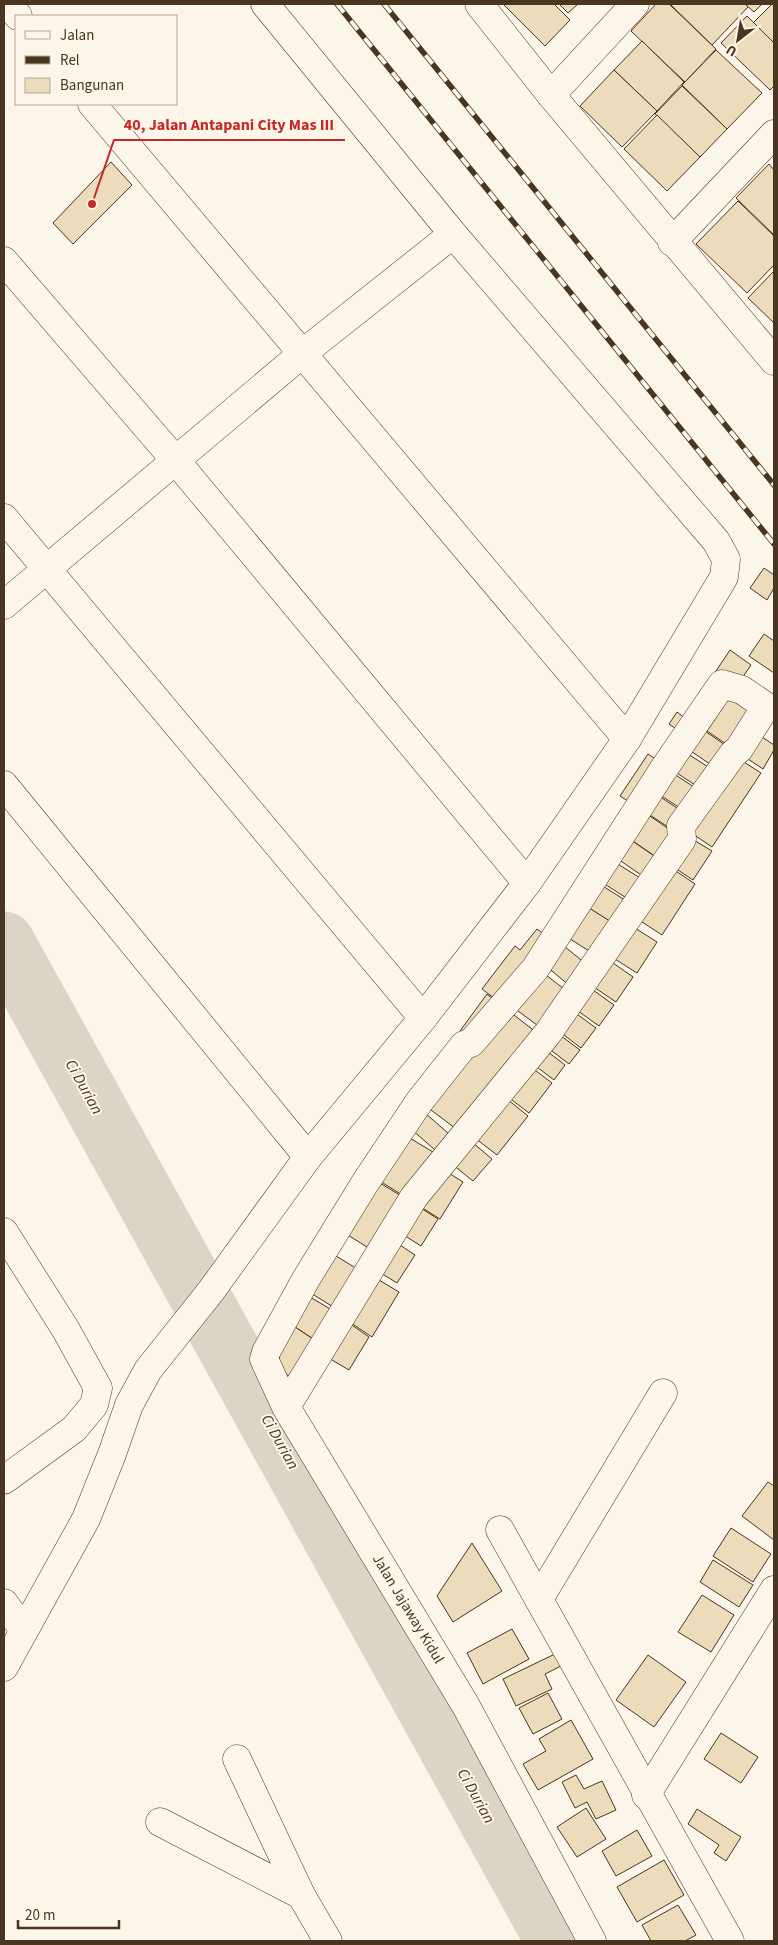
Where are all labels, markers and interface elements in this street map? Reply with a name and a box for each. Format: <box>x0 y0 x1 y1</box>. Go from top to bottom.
legend <box>15 15 178 105</box>
north arrow <box>713 15 763 65</box>
text: Jalan <box>60 25 94 46</box>
text: U <box>723 39 741 61</box>
text: Rel <box>60 50 80 71</box>
text: Bangunan <box>60 75 124 96</box>
callout: 40, Jalan Antapani City Mas III <box>114 109 345 140</box>
text: 40, Jalan Antapani City Mas III <box>124 114 334 136</box>
water label: Ci Durian <box>60 1055 108 1119</box>
water label: Ci Durian <box>256 1410 304 1474</box>
street label: Jalan Jajaway Kidul <box>367 1550 449 1668</box>
water label: Ci Durian <box>452 1764 500 1828</box>
scale bar <box>18 1898 119 1930</box>
text: 20 m <box>25 1905 55 1926</box>

